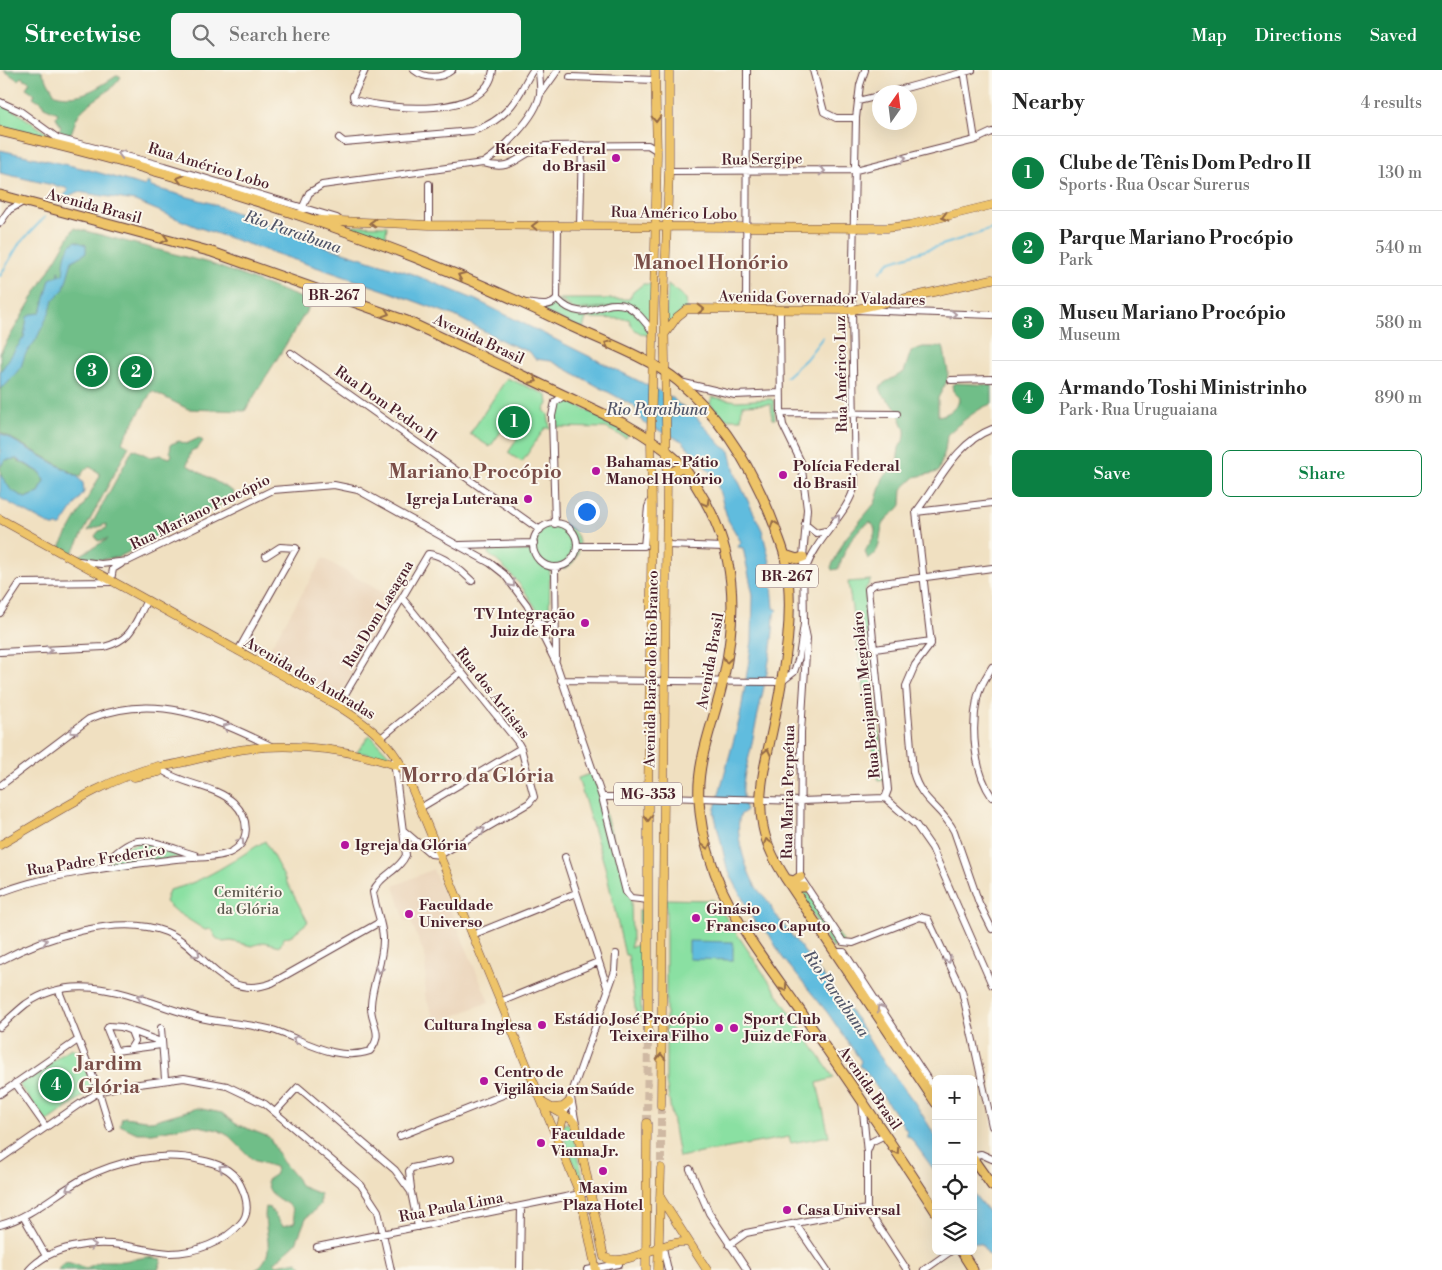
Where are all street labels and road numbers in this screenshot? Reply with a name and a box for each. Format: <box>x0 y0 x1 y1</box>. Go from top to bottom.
street label: Rua Américo Lobo <box>145 139 272 194</box>
street label: Rua Sergipe <box>721 149 803 170</box>
street label: Avenida Brasil <box>43 184 144 228</box>
street label: Rua Américo Lobo <box>610 203 738 224</box>
road number: BR-267 <box>303 284 365 306</box>
street label: Avenida Governador Valadares <box>717 287 926 310</box>
street label: Avenida Brasil <box>429 310 528 369</box>
street label: Rua Américo Luz <box>831 315 852 433</box>
street label: Rua Dom Pedro II <box>331 362 441 447</box>
street label: Rua Mariano Procópio <box>127 470 273 555</box>
street label: Rua Dom Lasagna <box>339 557 418 671</box>
road number: BR-267 <box>756 564 818 588</box>
street label: Avenida Barão do Rio Branco <box>640 570 663 769</box>
street label: Rua Benjamin Megioláro <box>848 610 885 780</box>
street label: Avenida Brasil <box>692 611 728 712</box>
street label: Avenida dos Andradas <box>240 633 379 724</box>
street label: Rua dos Artistas <box>451 644 534 743</box>
street label: Rua Maria Perpétua <box>778 724 799 859</box>
road number: MG-353 <box>614 782 682 806</box>
street label: Rua Padre Frederico <box>26 840 167 881</box>
street label: Avenida Brasil <box>833 1042 906 1134</box>
street label: Rua Paula Lima <box>397 1188 505 1227</box>

